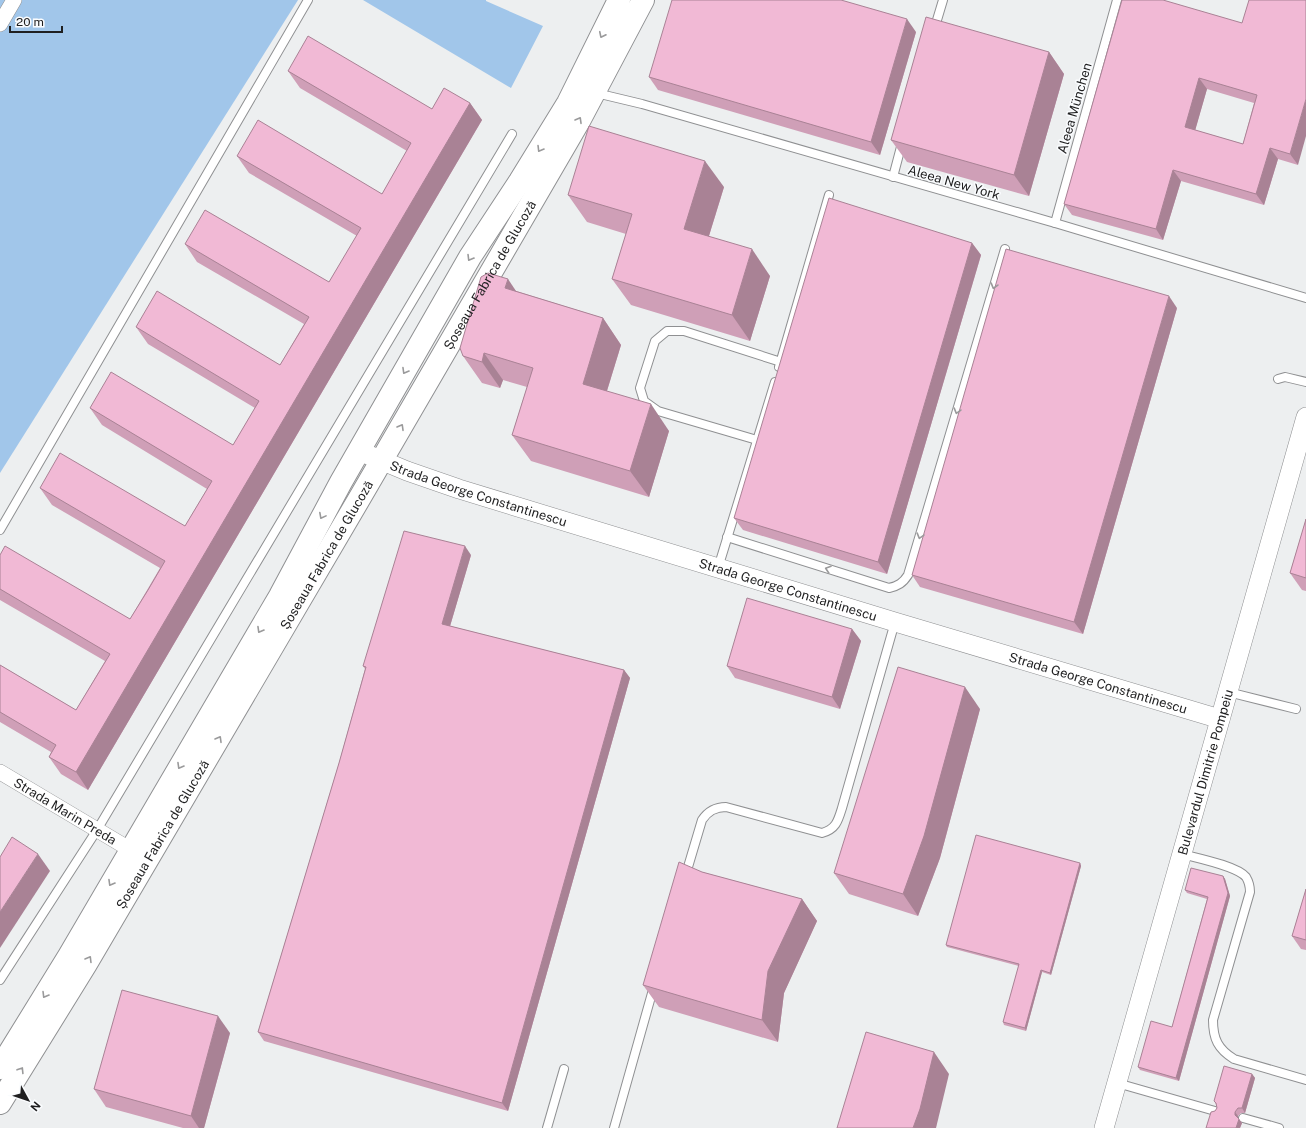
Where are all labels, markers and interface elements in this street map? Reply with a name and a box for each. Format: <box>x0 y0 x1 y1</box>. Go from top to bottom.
scale bar <box>10 8 62 34</box>
text: 20 m <box>16 15 44 29</box>
one-way arrow <box>599 31 607 38</box>
street label: Aleea München <box>1054 61 1095 155</box>
one-way arrow <box>575 117 582 124</box>
one-way arrow <box>537 145 544 152</box>
street label: Aleea New York <box>906 162 1002 203</box>
street label: Șoseaua Fabrica de Glucoză <box>441 198 539 352</box>
one-way arrow <box>467 254 474 261</box>
one-way arrow <box>990 283 998 289</box>
one-way arrow <box>402 367 409 374</box>
one-way arrow <box>953 407 962 414</box>
one-way arrow <box>397 424 404 431</box>
street label: Strada George Constantinescu <box>388 458 569 530</box>
street label: Șoseaua Fabrica de Glucoză <box>277 478 376 632</box>
one-way arrow <box>320 512 327 519</box>
one-way arrow <box>916 532 925 539</box>
street label: Strada George Constantinescu <box>697 556 879 624</box>
one-way arrow <box>824 565 831 574</box>
one-way arrow <box>257 626 264 633</box>
street label: Strada George Constantinescu <box>1007 649 1189 717</box>
street label: Bulevardul Dimitrie Pompeiu <box>1175 688 1236 857</box>
one-way arrow <box>215 736 222 743</box>
street label: Șoseaua Fabrica de Glucoză <box>113 757 212 911</box>
one-way arrow <box>177 762 184 769</box>
street label: Strada Marin Preda <box>11 775 119 848</box>
one-way arrow <box>109 879 116 886</box>
one-way arrow <box>85 956 92 963</box>
one-way arrow <box>42 991 49 998</box>
one-way arrow <box>16 1067 24 1074</box>
north arrow <box>8 1080 48 1120</box>
text: N <box>28 1099 43 1114</box>

